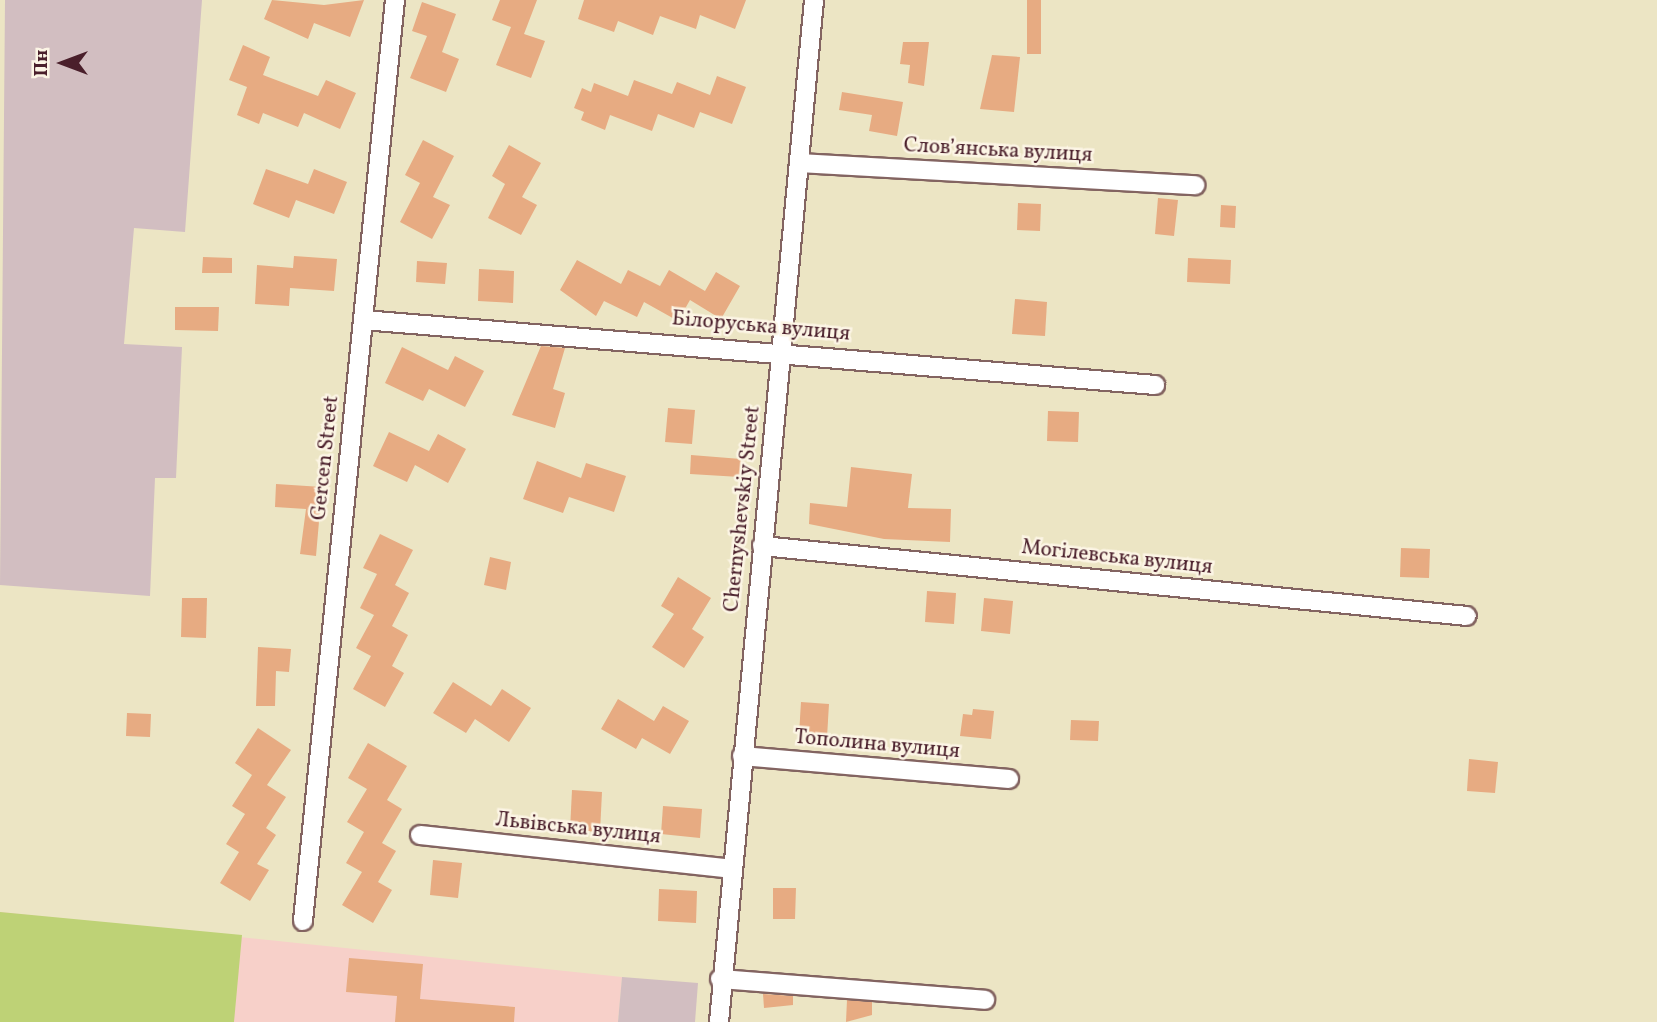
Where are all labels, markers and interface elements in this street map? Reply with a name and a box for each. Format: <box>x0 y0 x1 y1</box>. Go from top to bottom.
north arrow <box>28 28 98 98</box>
text: Пн <box>29 50 55 77</box>
street label: Слов’янська вулиця <box>903 133 1093 169</box>
street label: Білоруська вулиця <box>671 307 851 347</box>
street label: Gercen Street <box>307 394 345 522</box>
street label: Chernyshevskiy Street <box>720 404 766 614</box>
street label: Могілевська вулиця <box>1020 535 1214 581</box>
street label: Тополина вулиця <box>793 725 961 765</box>
street label: Львівська вулиця <box>494 808 662 850</box>

